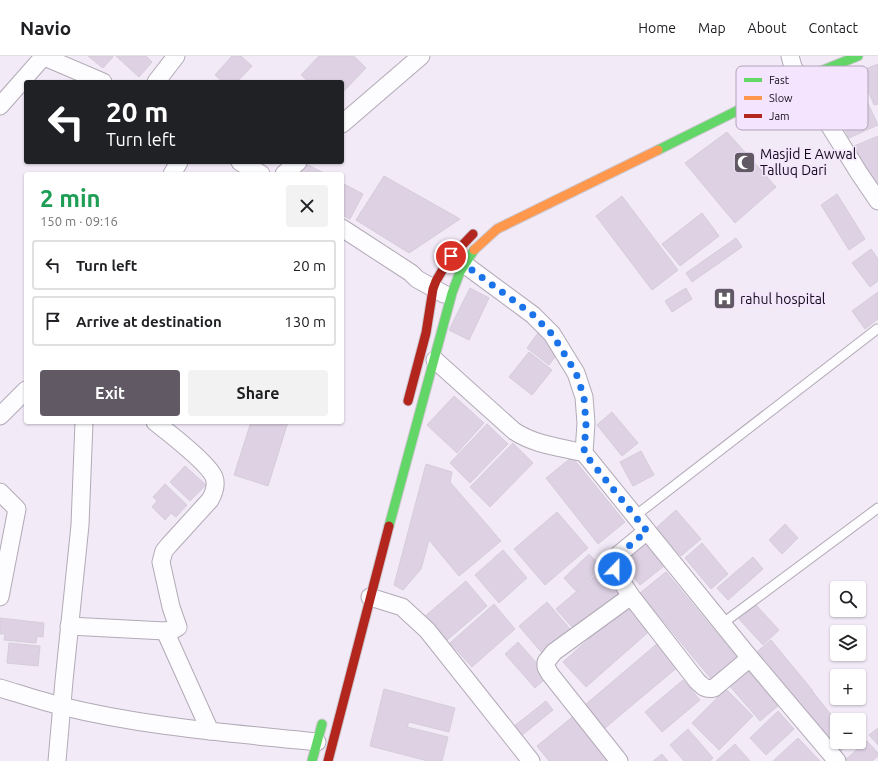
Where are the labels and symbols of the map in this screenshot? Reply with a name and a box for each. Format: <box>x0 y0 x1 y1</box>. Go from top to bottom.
legend <box>736 66 868 130</box>
text: Fast <box>769 74 790 86</box>
text: Slow <box>769 92 793 104</box>
text: Jam <box>769 110 790 122</box>
place label: Masjid E Awwal Talluq Dari <box>760 146 857 178</box>
mosque icon: Masjid E Awwal Talluq Dari <box>731 149 757 175</box>
pin <box>434 239 468 273</box>
hospital icon: rahul hospital <box>711 286 737 312</box>
place label: rahul hospital <box>740 291 826 307</box>
position arrow <box>594 548 636 590</box>

